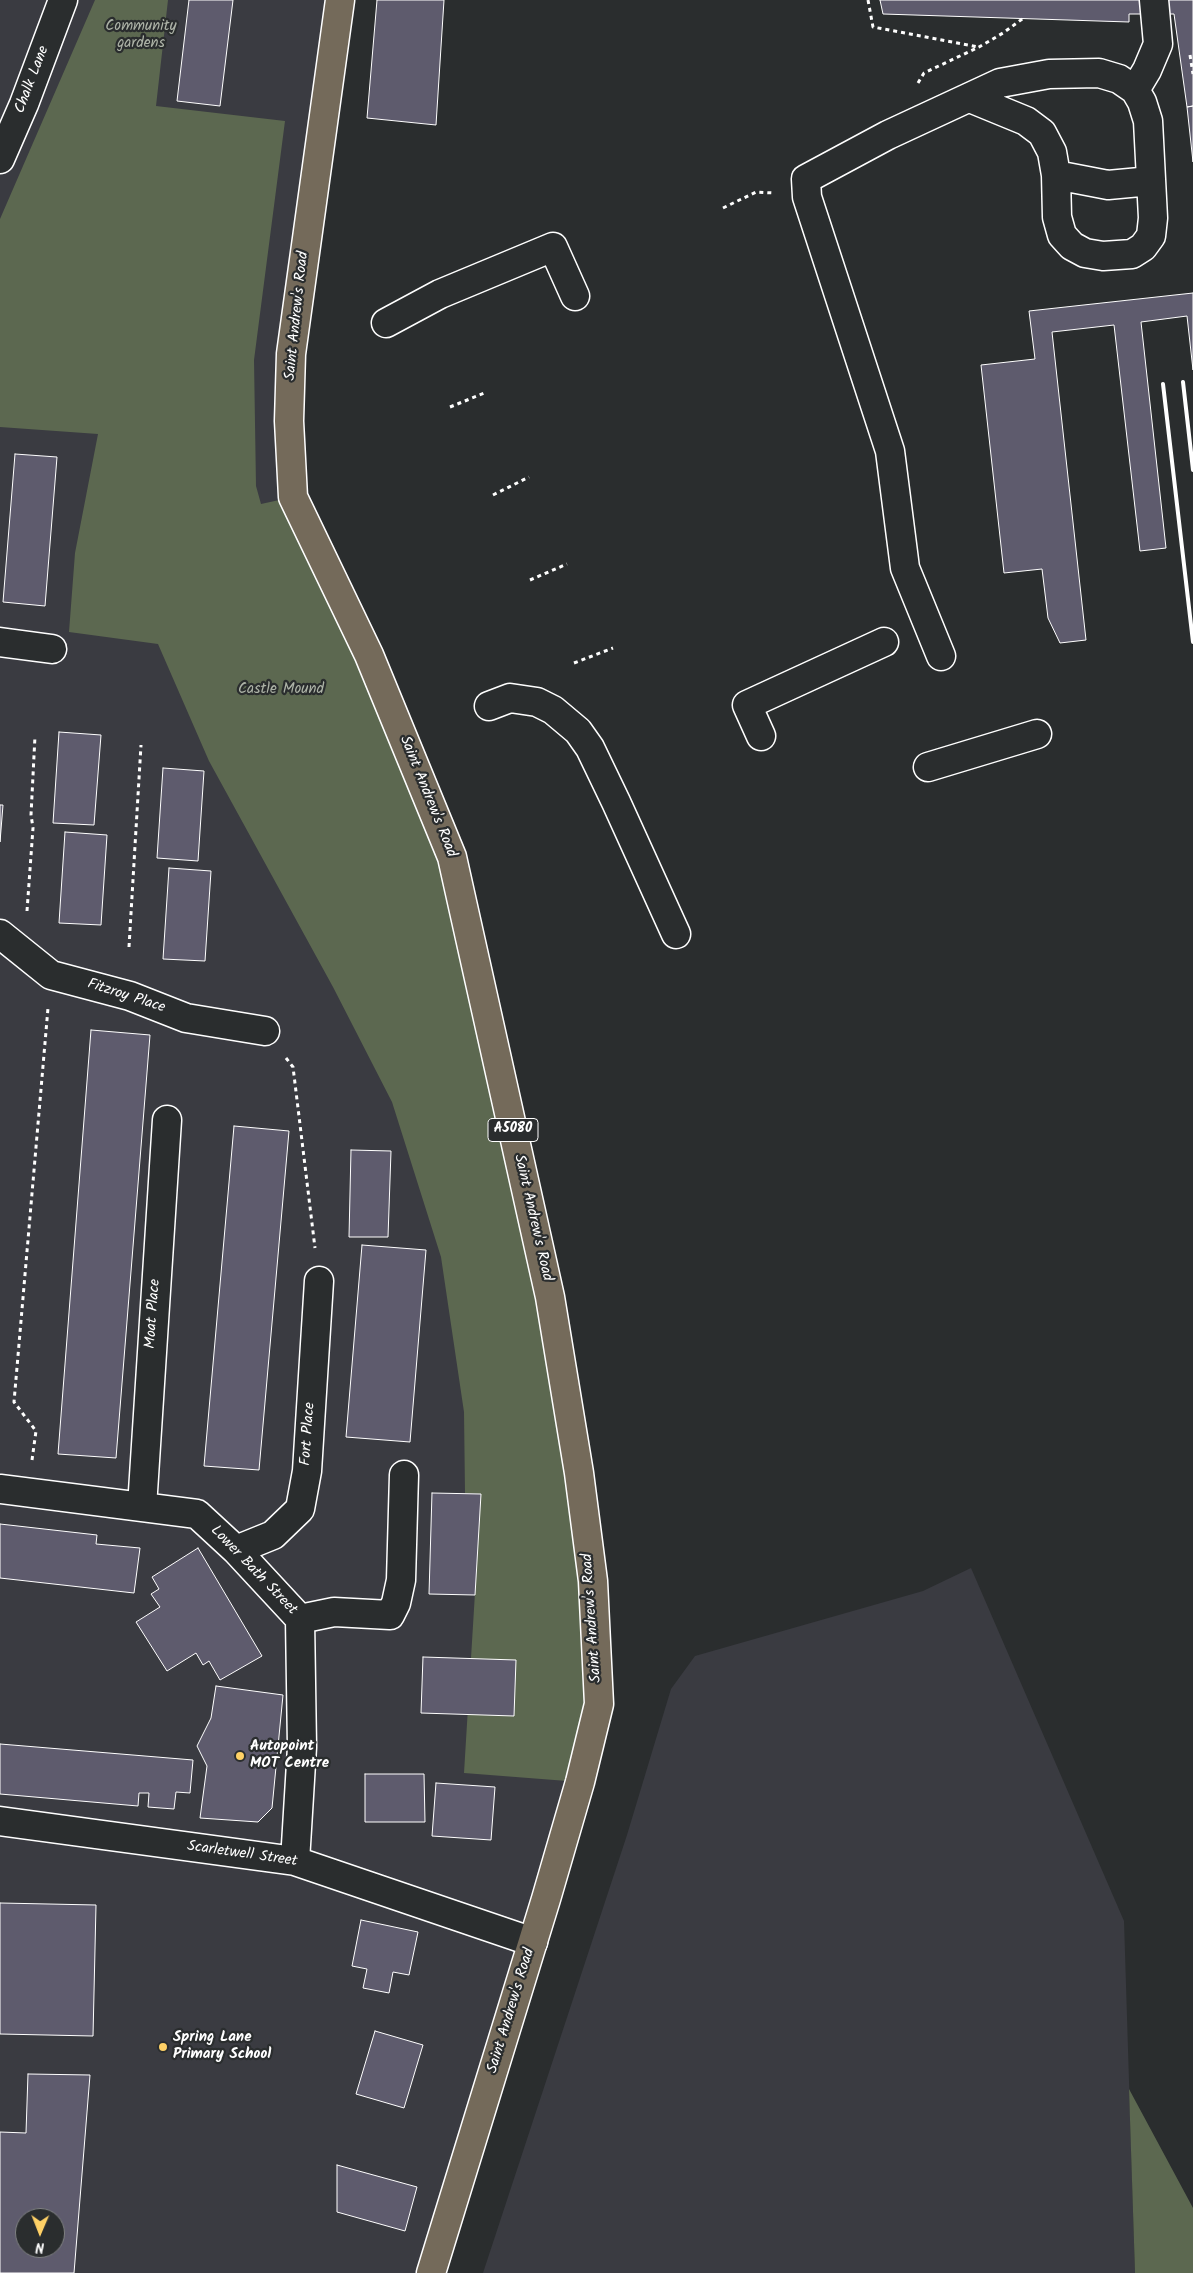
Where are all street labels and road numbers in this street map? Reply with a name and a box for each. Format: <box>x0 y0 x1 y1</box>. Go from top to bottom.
street label: Chalk Lane <box>12 44 54 116</box>
street label: Saint Andrew's Road <box>282 251 314 381</box>
street label: Saint Andrew's Road <box>394 734 460 860</box>
street label: Fitzroy Place <box>85 976 167 1018</box>
road number: A5080 <box>488 1118 538 1142</box>
street label: Saint Andrew's Road <box>509 1153 555 1283</box>
street label: Moat Place <box>143 1279 165 1349</box>
street label: Fort Place <box>298 1402 320 1466</box>
street label: Lower Bath Street <box>206 1523 300 1619</box>
street label: Saint Andrew's Road <box>580 1553 606 1683</box>
street label: Scarletwell Street <box>186 1838 298 1872</box>
street label: Saint Andrew's Road <box>484 1946 540 2076</box>

